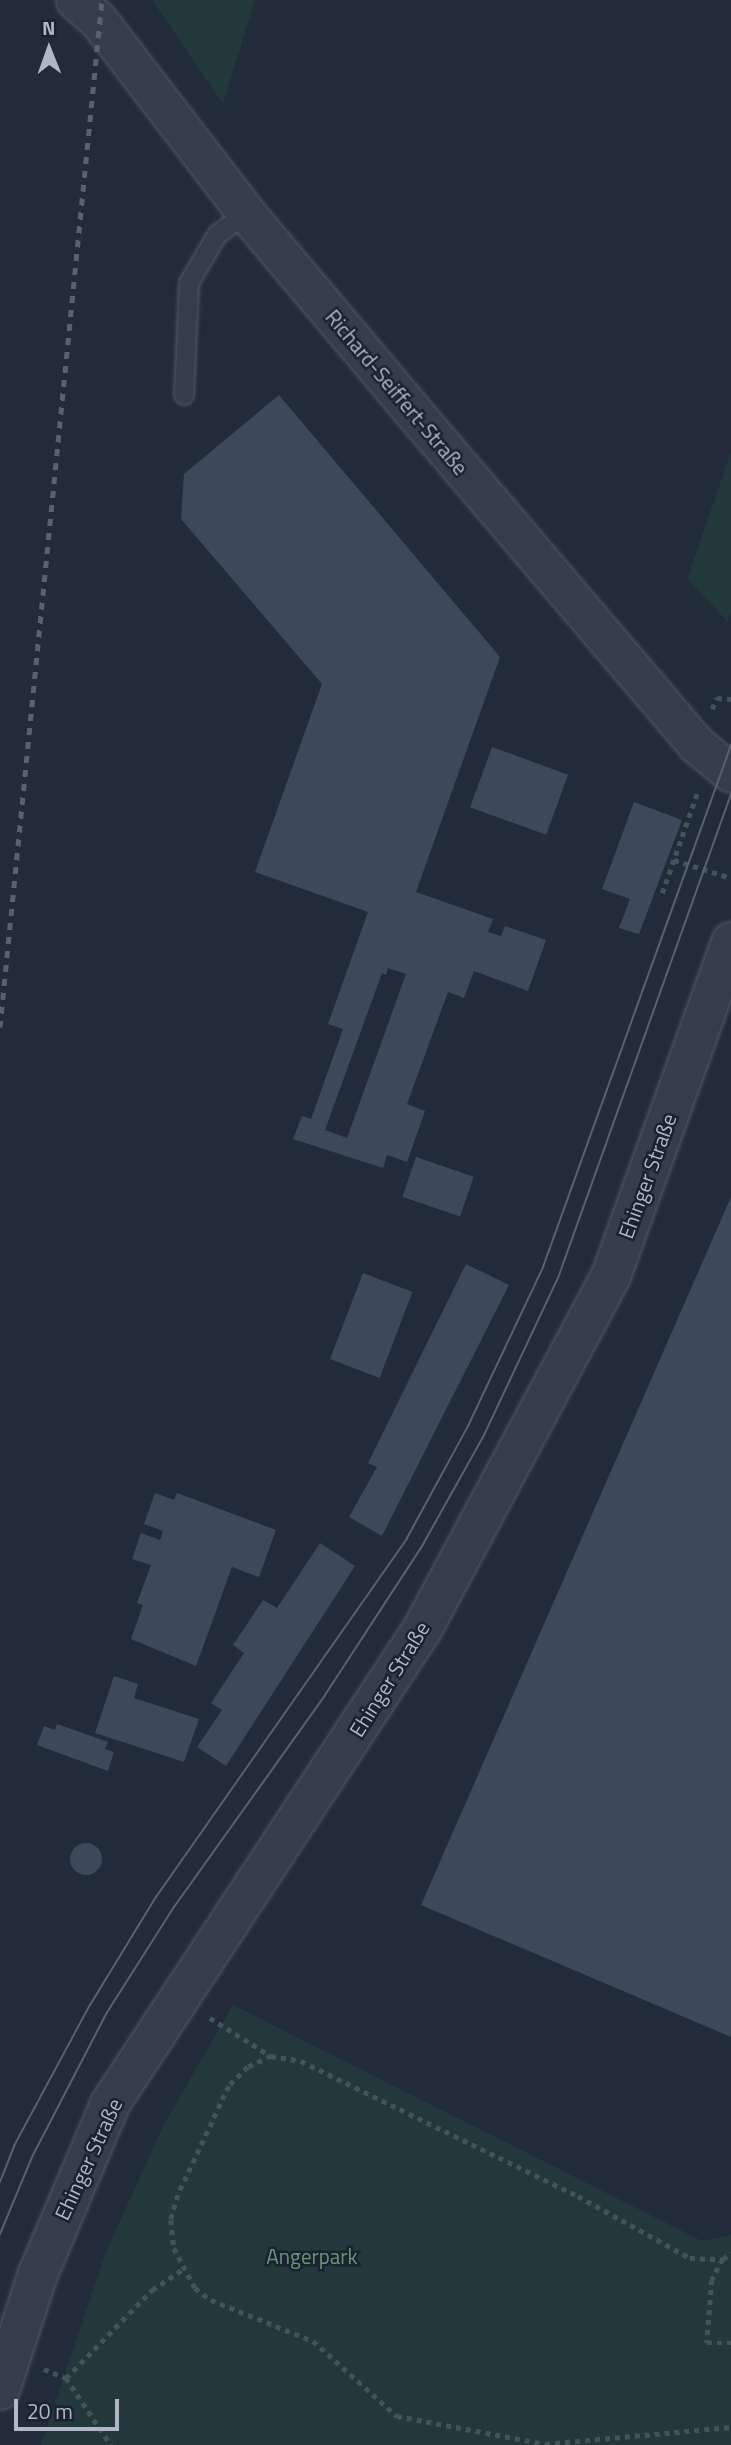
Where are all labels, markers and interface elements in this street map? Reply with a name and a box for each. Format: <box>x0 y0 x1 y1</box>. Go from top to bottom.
text: N <box>42 13 55 42</box>
north arrow <box>14 14 84 84</box>
street label: Richard-Seiffert-Straße <box>321 304 473 480</box>
street label: Ehinger Straße <box>613 1110 681 1242</box>
street label: Ehinger Straße <box>344 1617 434 1741</box>
street label: Ehinger Straße <box>49 2094 127 2224</box>
park label: Angerpark <box>266 2243 358 2269</box>
scale bar <box>18 2386 122 2430</box>
text: 20 m <box>27 2395 73 2427</box>

